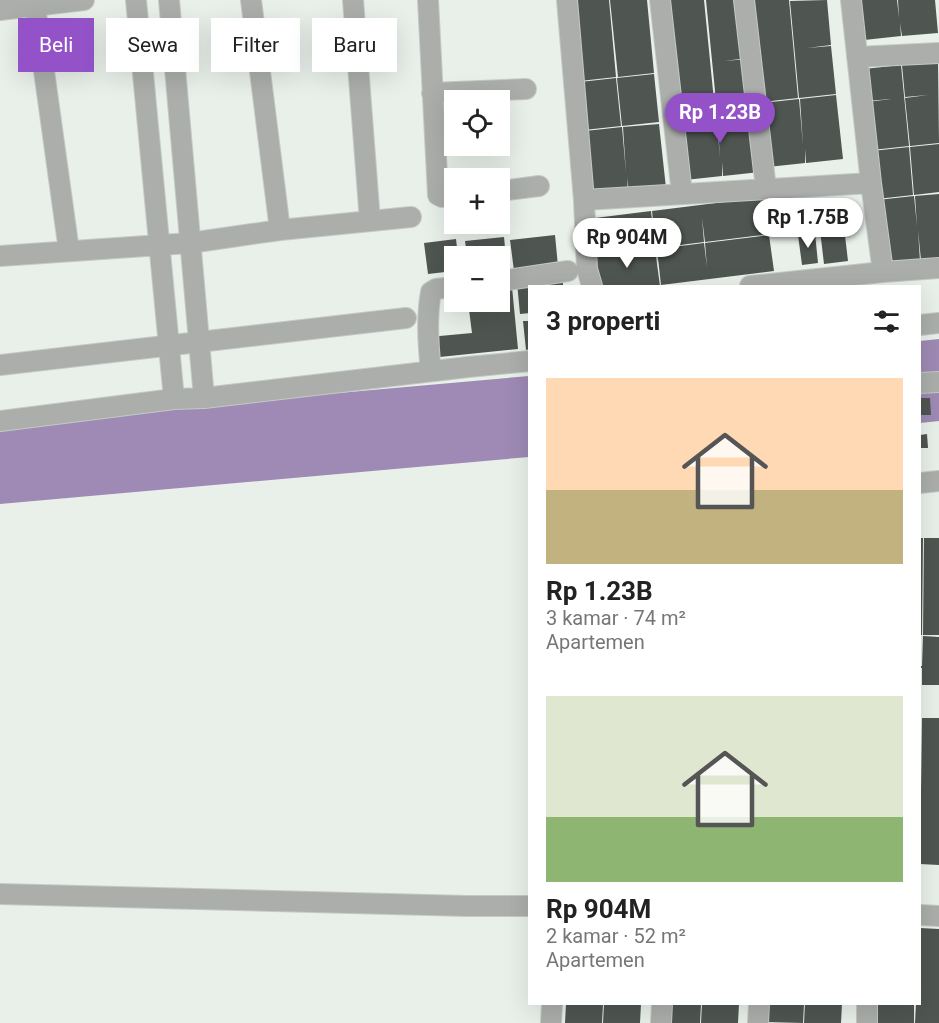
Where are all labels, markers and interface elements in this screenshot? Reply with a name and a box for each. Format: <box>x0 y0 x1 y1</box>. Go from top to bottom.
chip: Beli <box>18 18 94 72</box>
chip: Sewa <box>106 18 199 72</box>
chip: Filter <box>211 18 300 72</box>
chip: Baru <box>312 18 397 72</box>
map controls <box>444 90 510 312</box>
button: locate <box>444 90 510 156</box>
pin: Rp 1.23B <box>658 93 782 144</box>
text: Rp 1.23B <box>679 100 761 124</box>
button: + <box>444 168 510 234</box>
pin: Rp 1.75B <box>746 198 870 249</box>
text: Rp 1.75B <box>767 205 849 229</box>
pin: Rp 904M <box>572 218 682 269</box>
text: Rp 904M <box>587 225 667 249</box>
button: − <box>444 246 510 312</box>
icon: filters <box>870 305 903 338</box>
text: 3 properti <box>546 306 660 336</box>
icon: home <box>671 417 779 525</box>
text: Rp 1.23B <box>546 576 653 606</box>
text: 3 kamar · 74 m² <box>546 606 686 630</box>
text: Apartemen <box>546 630 645 654</box>
icon: home <box>671 735 779 843</box>
text: Rp 904M <box>546 894 651 924</box>
text: 2 kamar · 52 m² <box>546 924 686 948</box>
text: Apartemen <box>546 948 645 972</box>

